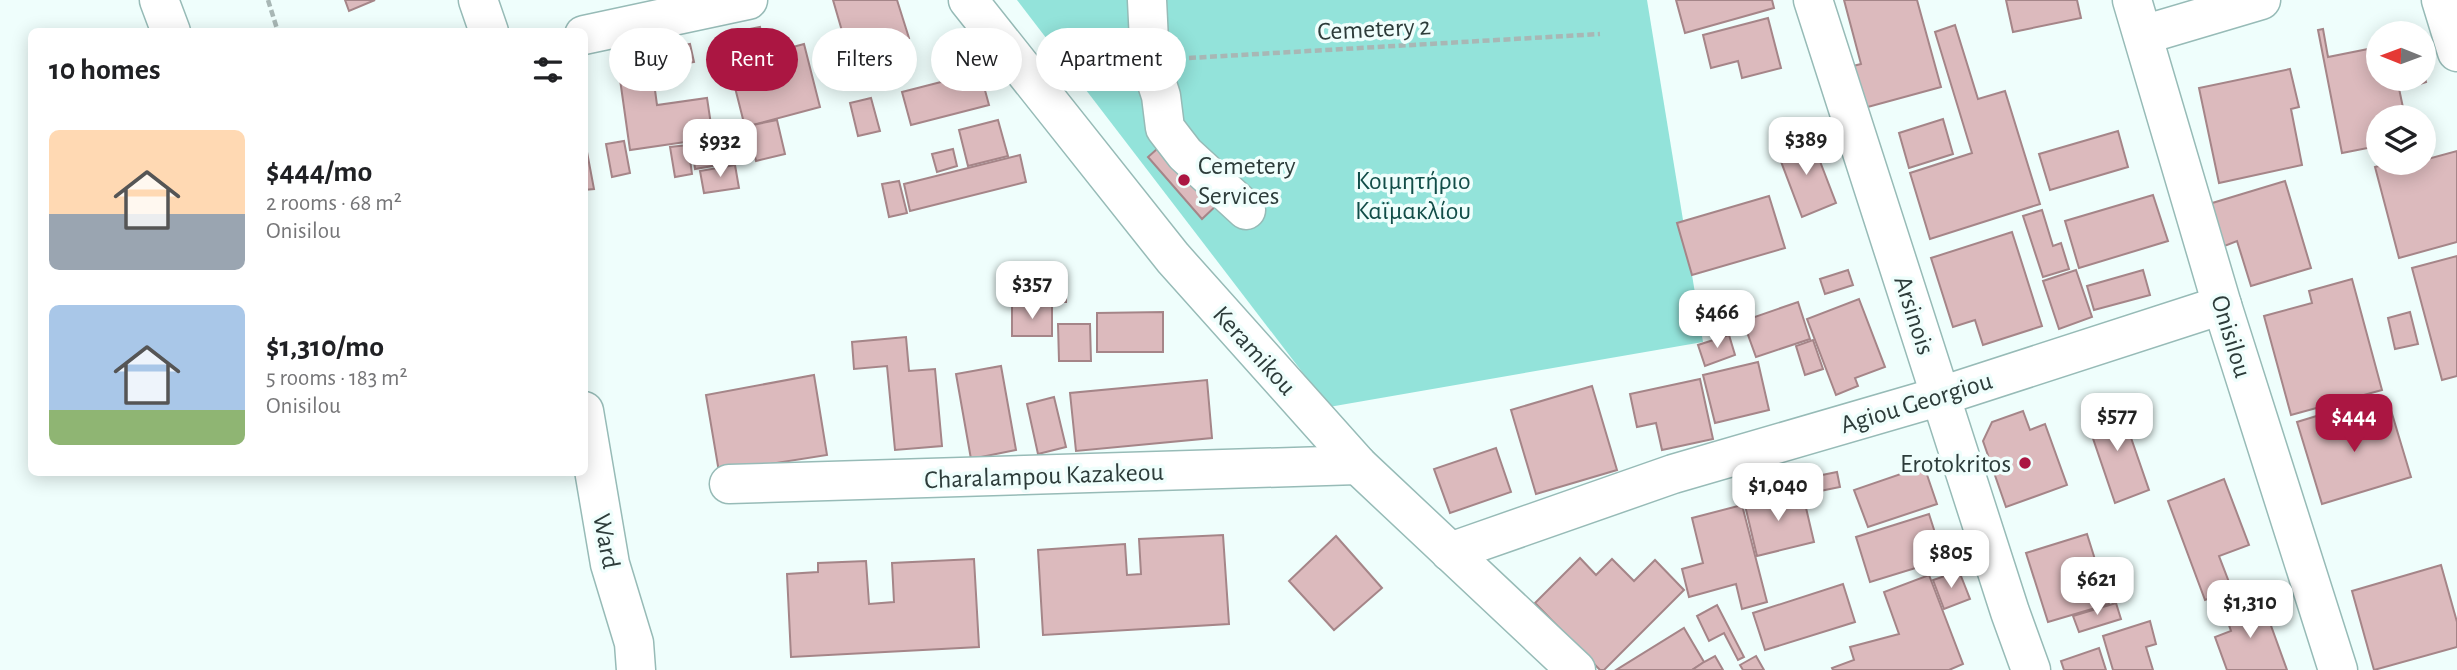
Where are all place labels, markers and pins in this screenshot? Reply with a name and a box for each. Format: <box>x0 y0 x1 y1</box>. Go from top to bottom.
pin: $389 <box>1765 118 1847 177</box>
pin: $932 <box>679 120 761 179</box>
place label: Cemetery Services <box>1198 153 1296 209</box>
marker: Cemetery Services <box>1176 172 1192 188</box>
pin: $357 <box>991 262 1073 321</box>
pin: $466 <box>1676 290 1758 350</box>
pin: $577 <box>2076 393 2158 453</box>
pin: $444 <box>2313 394 2395 454</box>
place label: Erotokritos <box>1900 451 2011 477</box>
marker: Erotokritos <box>2017 455 2033 471</box>
pin: $1,040 <box>1721 463 1835 523</box>
pin: $805 <box>1910 530 1992 590</box>
pin: $621 <box>2056 558 2138 617</box>
pin: $1,310 <box>2193 580 2307 640</box>

